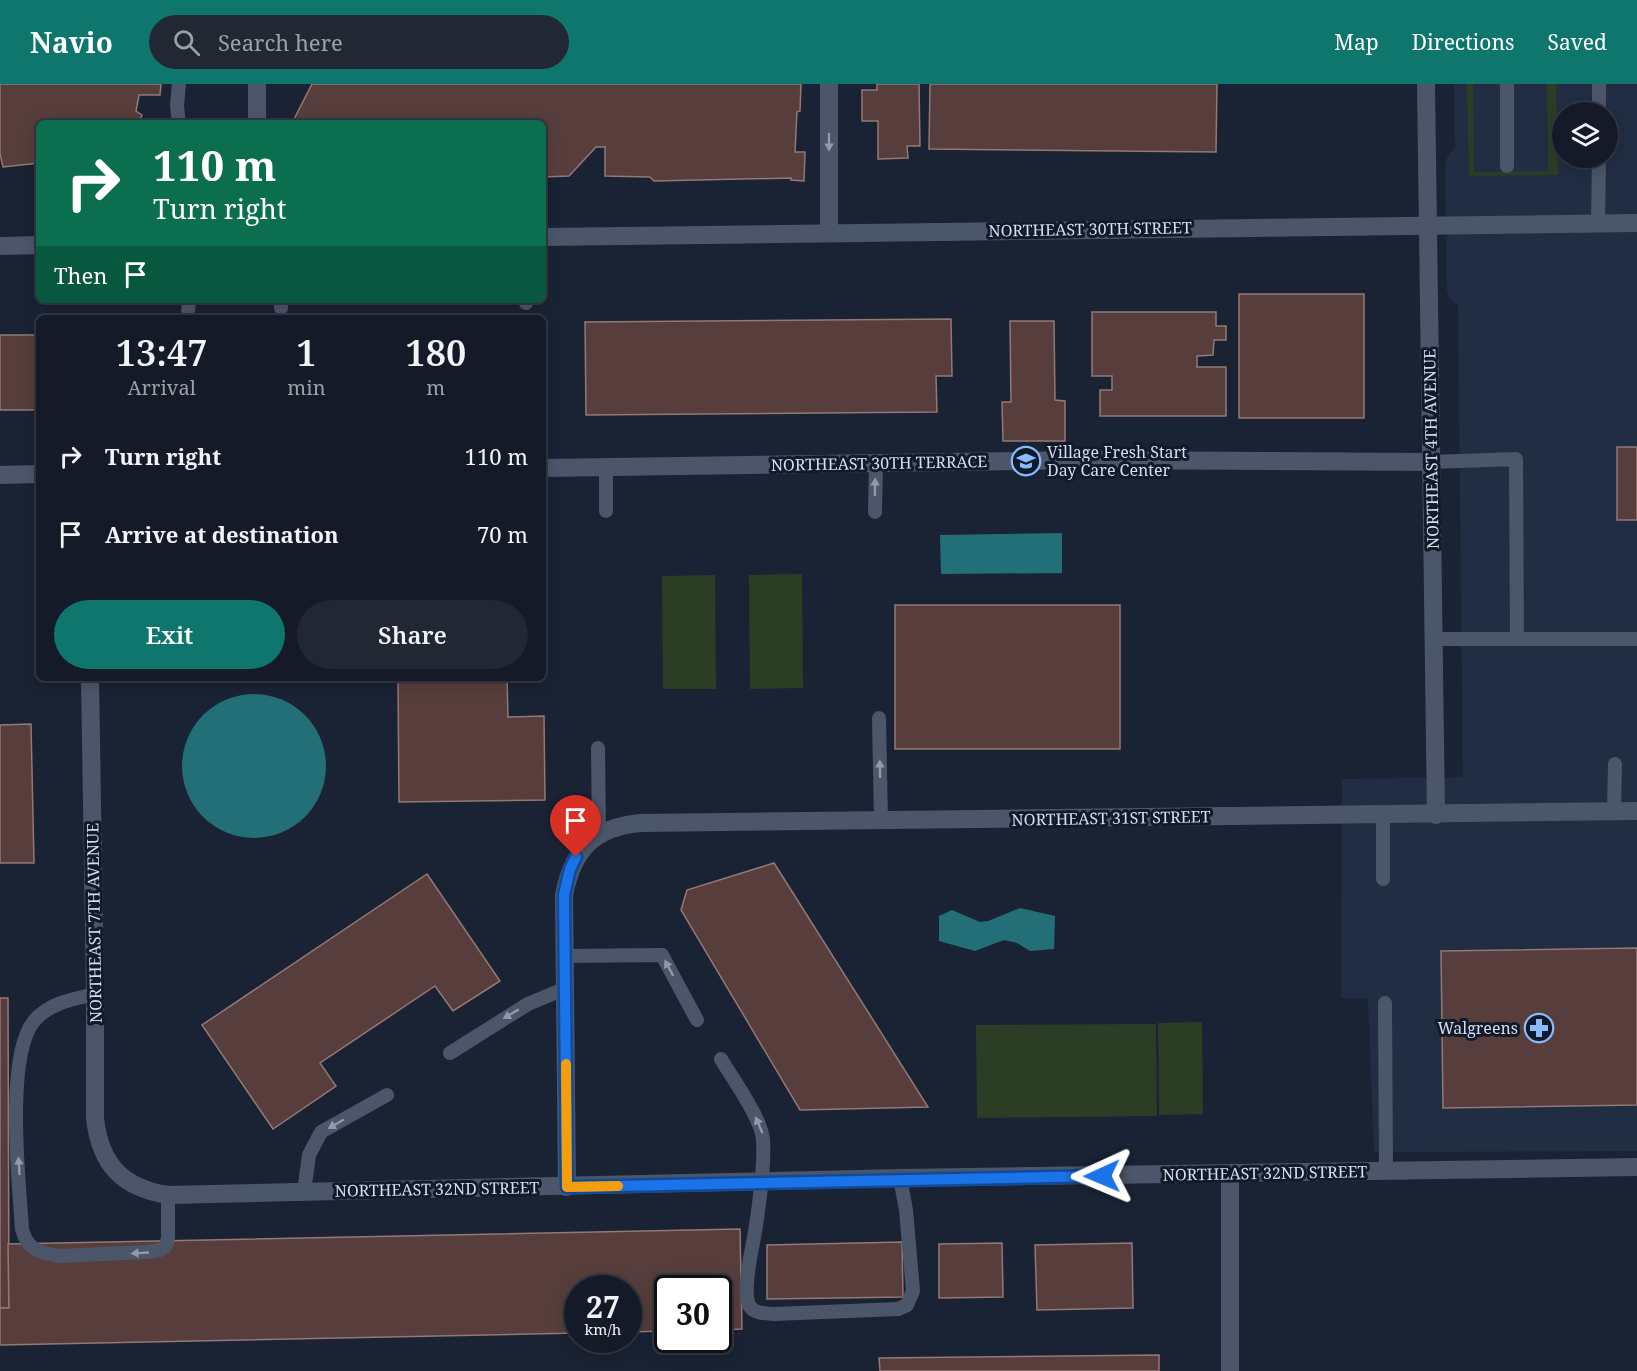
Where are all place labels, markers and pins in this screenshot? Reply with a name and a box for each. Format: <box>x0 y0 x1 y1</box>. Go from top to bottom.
place label: Village Fresh Start Day Care Center <box>1047 441 1187 481</box>
school or university icon: Village Fresh Start Day Care Center <box>1010 445 1042 477</box>
pin <box>550 795 601 857</box>
pharmacy icon: Walgreens <box>1523 1012 1555 1044</box>
place label: Walgreens <box>1438 1017 1518 1039</box>

